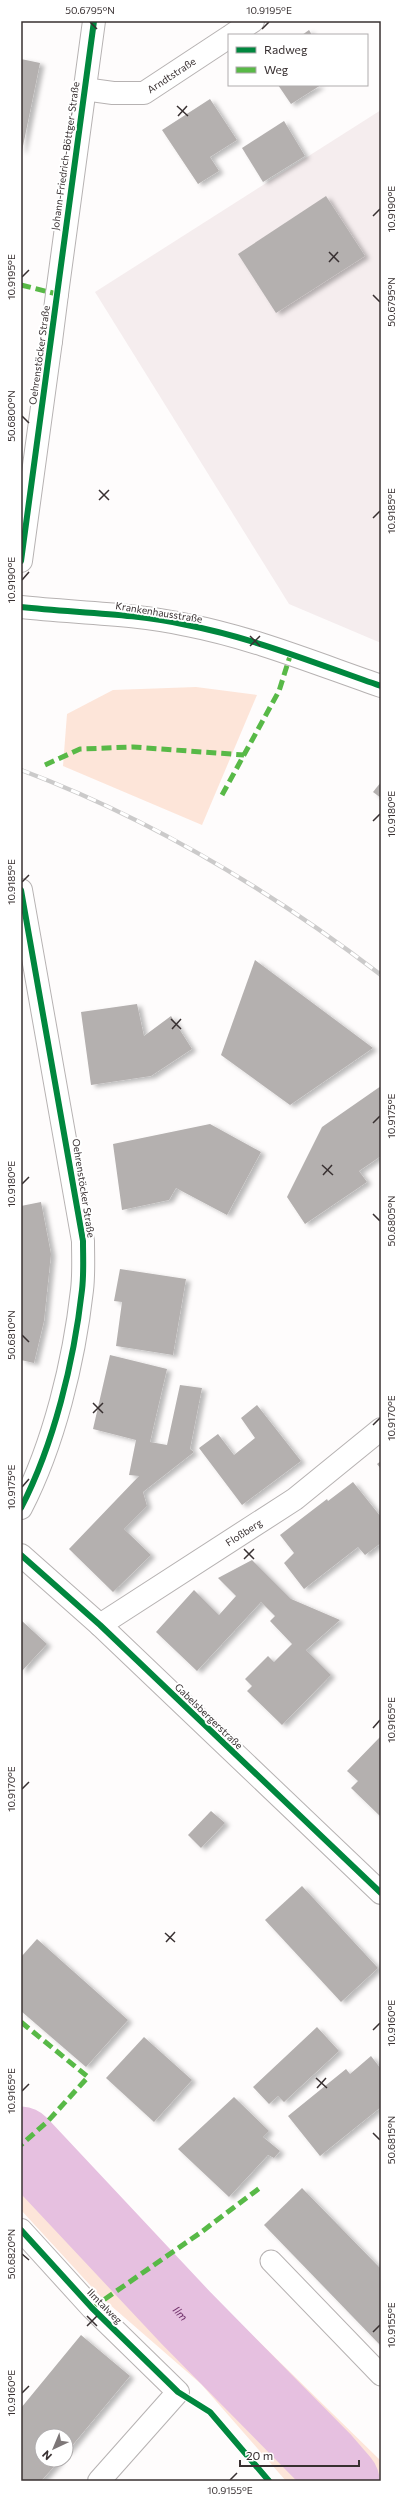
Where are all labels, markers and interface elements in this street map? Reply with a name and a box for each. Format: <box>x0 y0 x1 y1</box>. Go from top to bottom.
text: 50.6795°N <box>65 4 115 16</box>
text: 10.9195°E <box>246 4 292 16</box>
legend <box>228 34 368 86</box>
text: Radweg <box>264 42 308 56</box>
street label: Arndtstraße <box>145 55 198 95</box>
text: Weg <box>264 62 289 76</box>
street label: Johann-Friedrich-Böttger-Straße <box>49 81 81 231</box>
text: 10.9190°E <box>385 186 397 232</box>
text: 10.9195°E <box>5 254 17 300</box>
text: 50.6795°N <box>385 277 397 327</box>
street label: Oehrenstöcker Straße <box>26 305 52 405</box>
text: 50.6800°N <box>5 390 17 442</box>
text: 10.9185°E <box>385 488 397 534</box>
text: 10.9190°E <box>5 557 17 603</box>
street label: Krankenhausstraße <box>115 599 203 625</box>
text: 10.9180°E <box>385 791 397 837</box>
text: 10.9185°E <box>5 859 17 905</box>
text: 10.9175°E <box>385 1094 397 1138</box>
street label: Oehrenstöcker Straße <box>70 1138 98 1238</box>
text: 10.9180°E <box>5 1161 17 1207</box>
text: 50.6805°N <box>385 1196 397 1246</box>
text: 50.6810°N <box>5 1310 17 1360</box>
text: 10.9170°E <box>385 1395 397 1441</box>
text: 10.9175°E <box>5 1465 17 1509</box>
street label: Floßberg <box>223 1516 265 1548</box>
street label: Gabelsbergerstraße <box>173 1681 245 1751</box>
text: 10.9165°E <box>385 1697 397 1743</box>
text: 10.9170°E <box>5 1766 17 1812</box>
text: 10.9160°E <box>385 2000 397 2046</box>
text: 10.9165°E <box>5 2068 17 2114</box>
text: 50.6815°N <box>385 2116 397 2164</box>
text: 50.6820°N <box>5 2229 17 2279</box>
street label: Ilmtalweg <box>85 2286 125 2326</box>
text: 10.9155°E <box>385 2302 397 2348</box>
water label: Ilm <box>171 2303 191 2323</box>
text: 10.9160°E <box>5 2370 17 2416</box>
north arrow <box>34 2428 74 2468</box>
scale bar <box>240 2442 359 2468</box>
text: N <box>39 2448 54 2463</box>
text: 20 m <box>246 2448 273 2462</box>
text: 10.9155°E <box>207 2484 253 2496</box>

